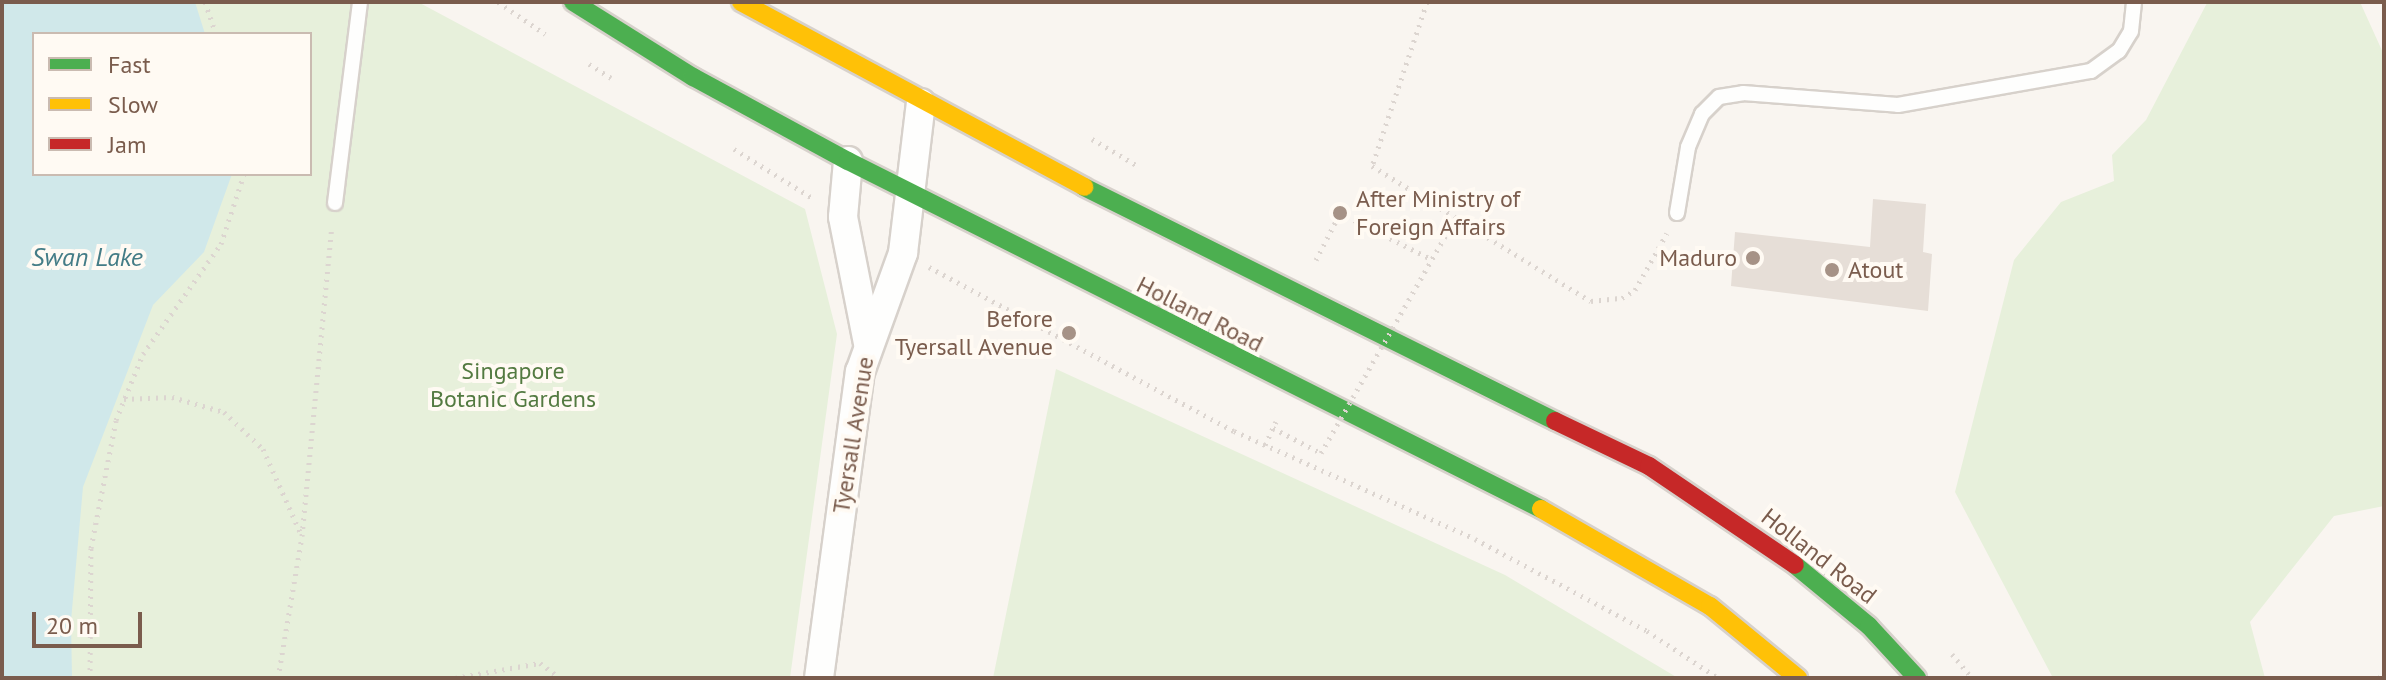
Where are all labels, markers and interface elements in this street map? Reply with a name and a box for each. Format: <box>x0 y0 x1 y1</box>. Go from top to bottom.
legend <box>32 32 312 176</box>
text: Fast <box>108 49 151 80</box>
text: Slow <box>108 89 158 120</box>
text: Jam <box>108 129 146 160</box>
place label: After Ministry of Foreign Affairs <box>1356 185 1521 241</box>
marker: After Ministry of Foreign Affairs <box>1331 204 1349 222</box>
water label: Swan Lake <box>31 241 143 273</box>
place label: Maduro <box>1659 244 1737 272</box>
marker: Maduro <box>1744 249 1762 267</box>
place label: Atout <box>1848 256 1903 284</box>
marker: Atout <box>1823 261 1841 279</box>
street label: Holland Road <box>1132 270 1268 358</box>
place label: Before Tyersall Avenue <box>894 305 1053 361</box>
marker: Before Tyersall Avenue <box>1060 324 1078 342</box>
street label: Tyersall Avenue <box>826 354 880 516</box>
park label: Singapore Botanic Gardens <box>430 357 596 413</box>
street label: Holland Road <box>1756 502 1882 610</box>
scale bar <box>36 596 146 646</box>
text: 20 m <box>46 610 98 641</box>

